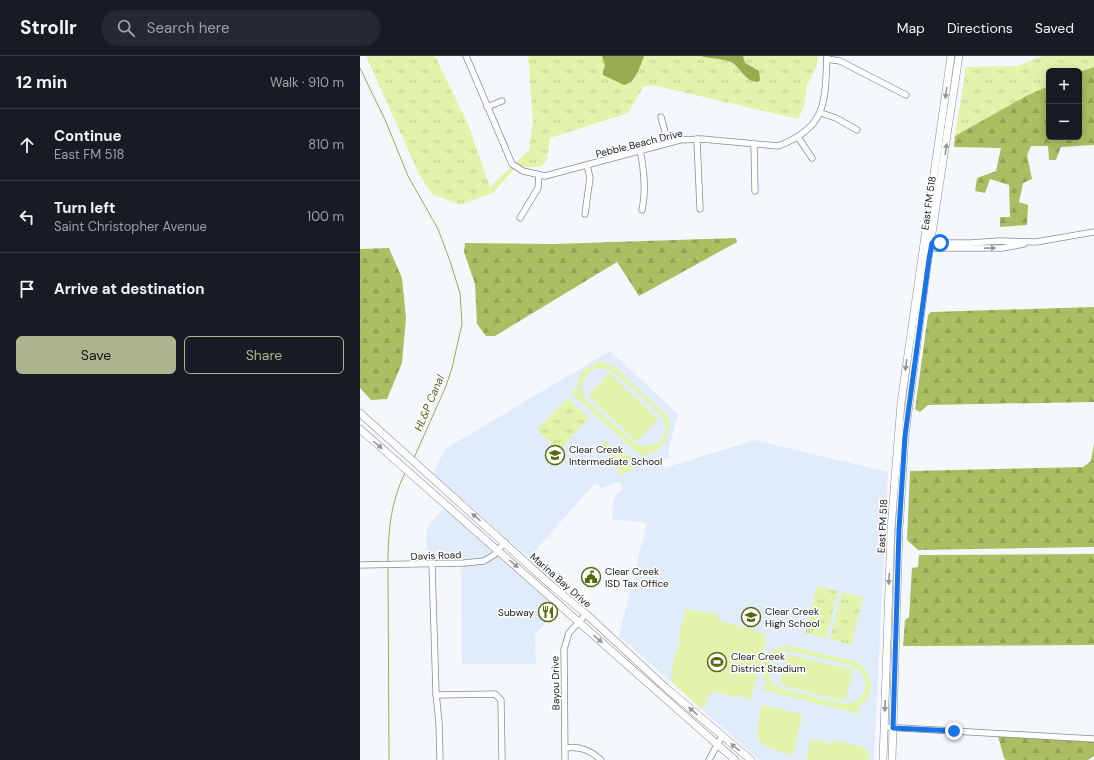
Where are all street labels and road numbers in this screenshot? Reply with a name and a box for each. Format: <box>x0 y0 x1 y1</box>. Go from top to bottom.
street label: Pebble Beach Drive <box>594 126 684 161</box>
street label: East FM 518 <box>918 175 939 231</box>
street label: East FM 518 <box>875 499 890 553</box>
street label: Davis Road <box>410 548 462 563</box>
street label: Marina Bay Drive <box>527 550 594 611</box>
street label: Bayou Drive <box>549 655 562 710</box>

